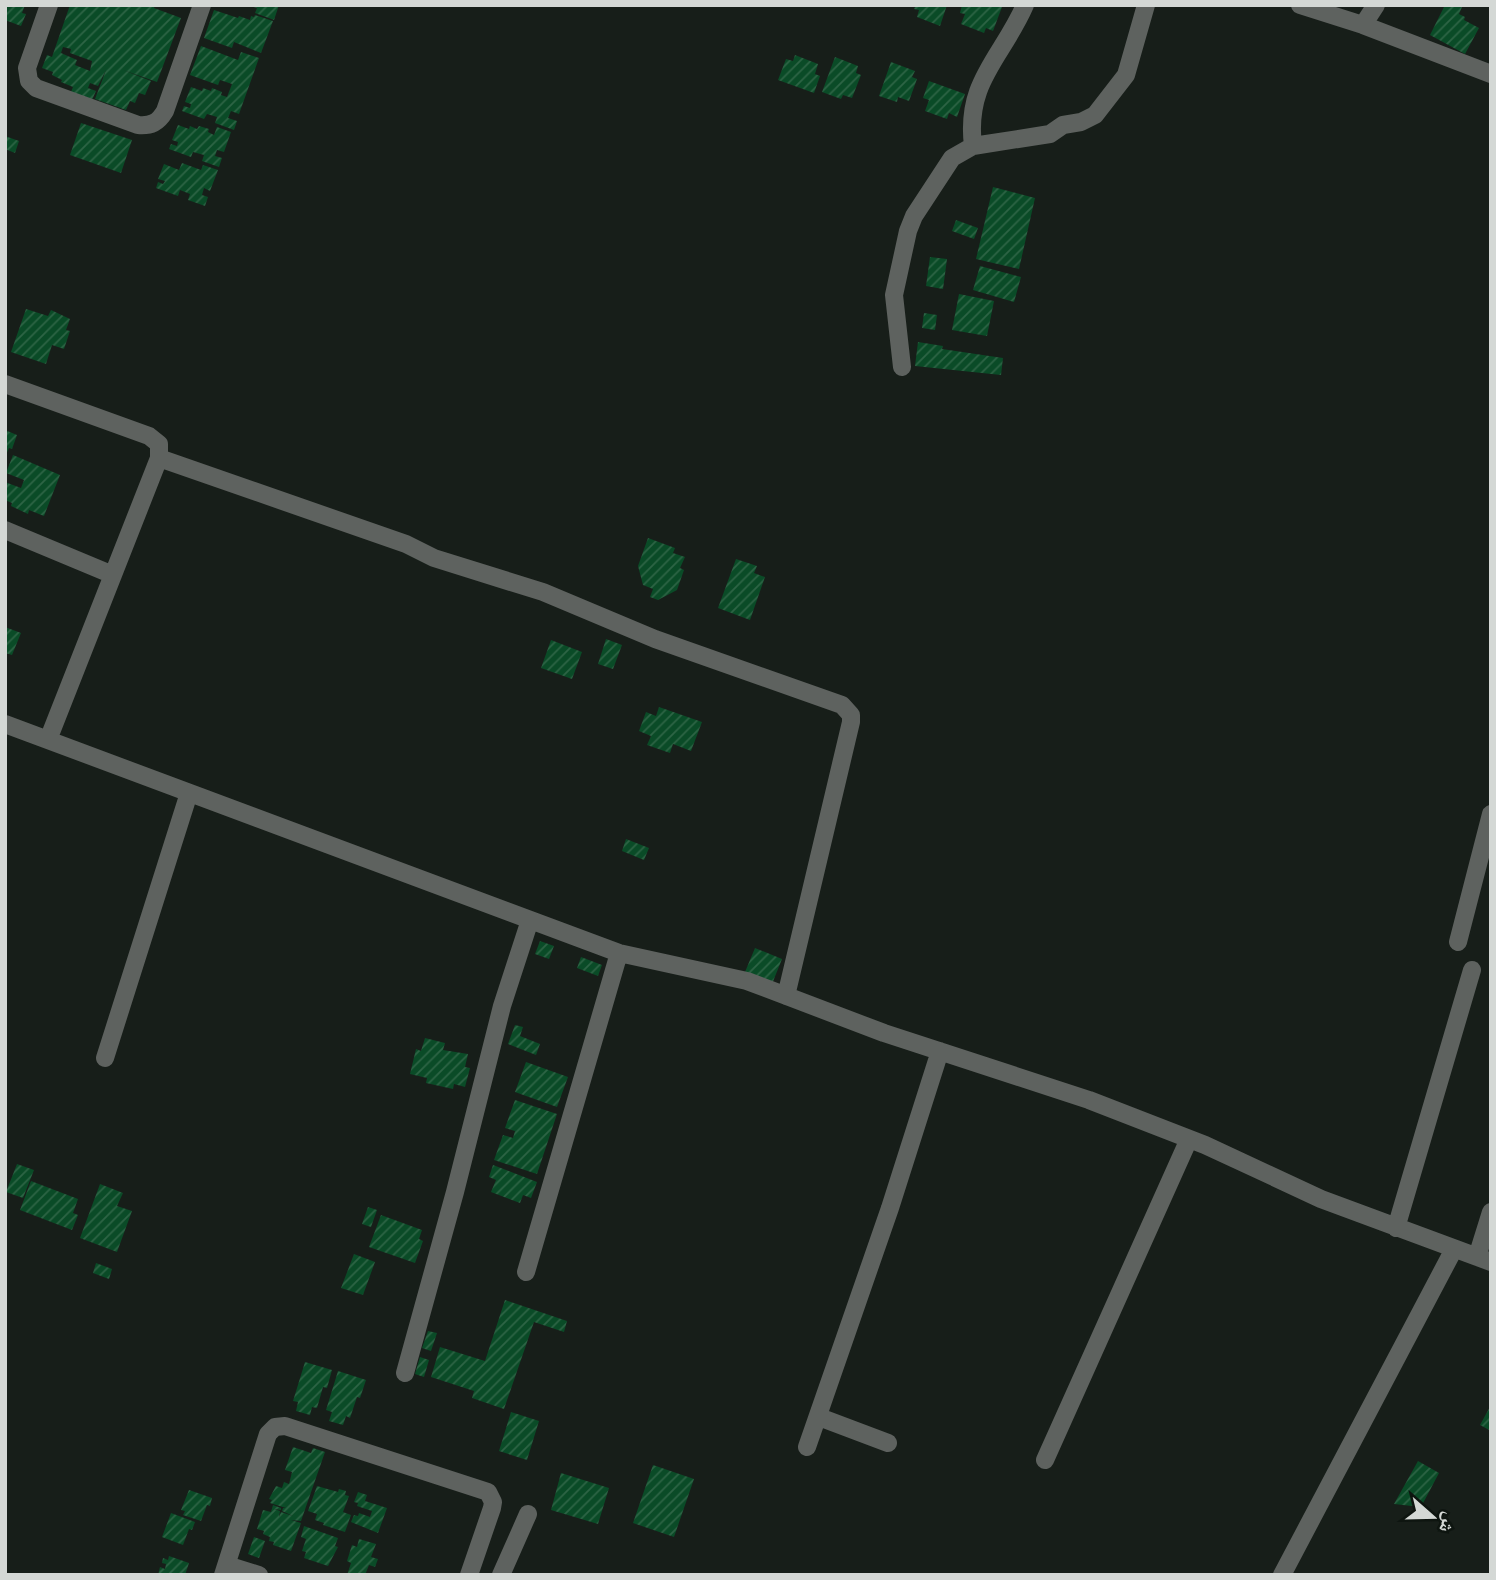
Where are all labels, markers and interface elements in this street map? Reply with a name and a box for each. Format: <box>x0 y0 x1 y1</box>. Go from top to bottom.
north arrow <box>1398 1482 1468 1552</box>
text: ش <box>1433 1509 1465 1537</box>

